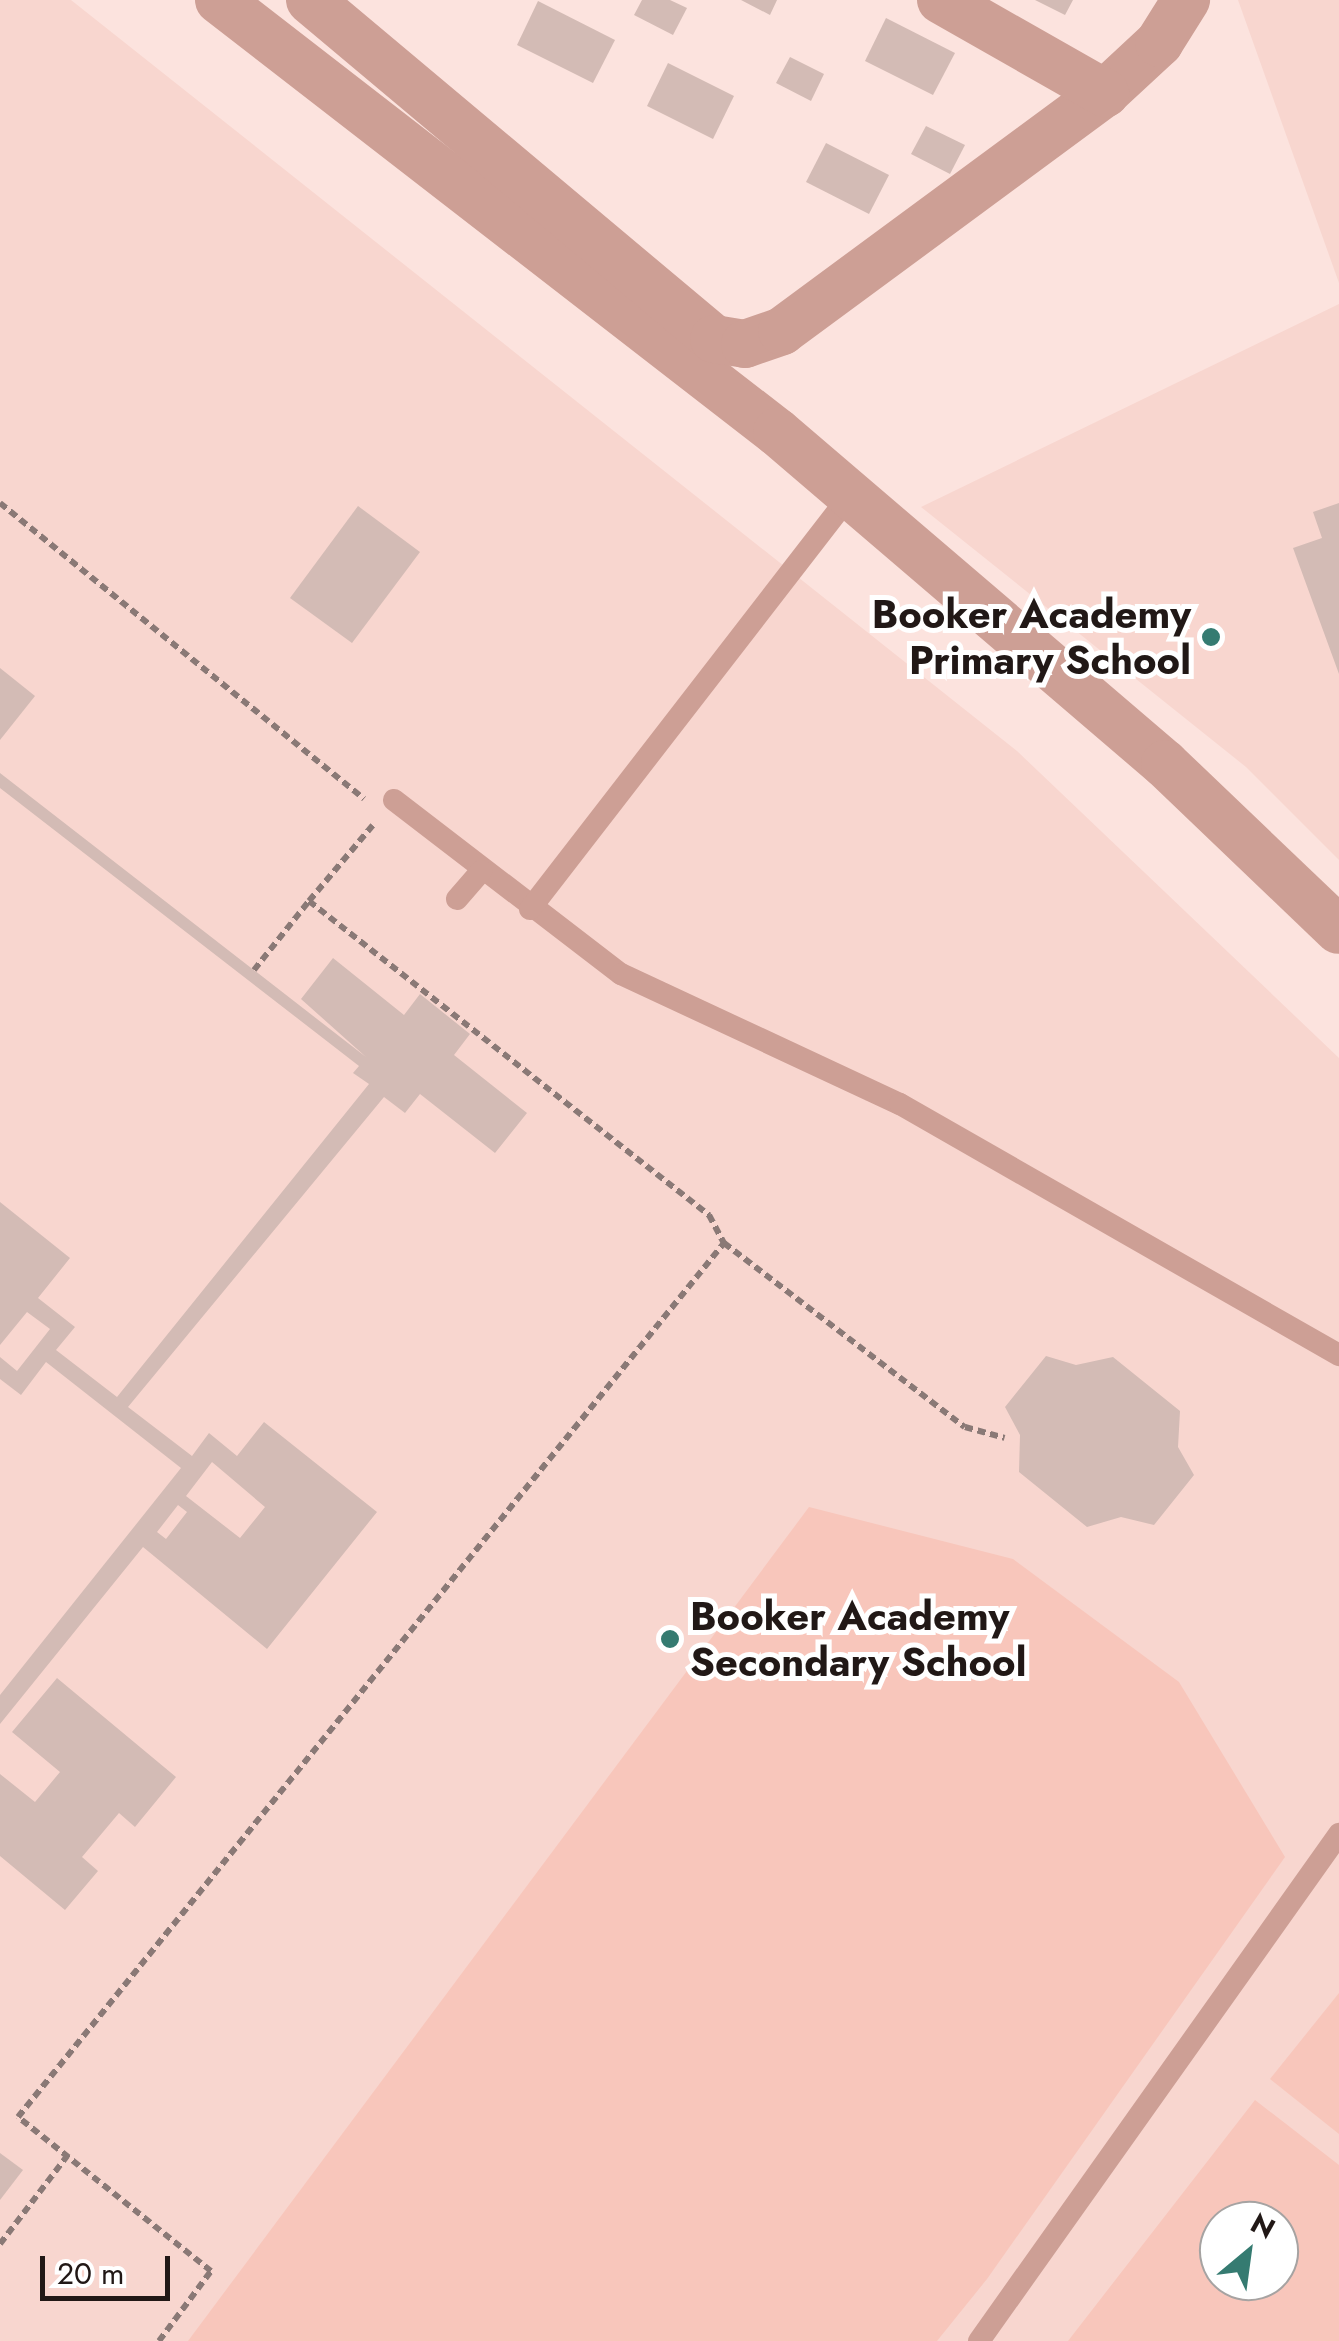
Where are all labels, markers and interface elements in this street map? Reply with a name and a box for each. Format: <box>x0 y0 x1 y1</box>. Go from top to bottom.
place label: Booker Academy Primary School <box>872 590 1191 684</box>
marker: Booker Academy Primary School <box>1200 626 1222 648</box>
place label: Booker Academy Secondary School <box>690 1592 1027 1686</box>
marker: Booker Academy Secondary School <box>659 1628 681 1650</box>
north arrow <box>1199 2201 1299 2301</box>
text: N <box>1243 2203 1282 2249</box>
scale bar <box>45 2236 175 2298</box>
text: 20 m <box>57 2252 124 2295</box>

